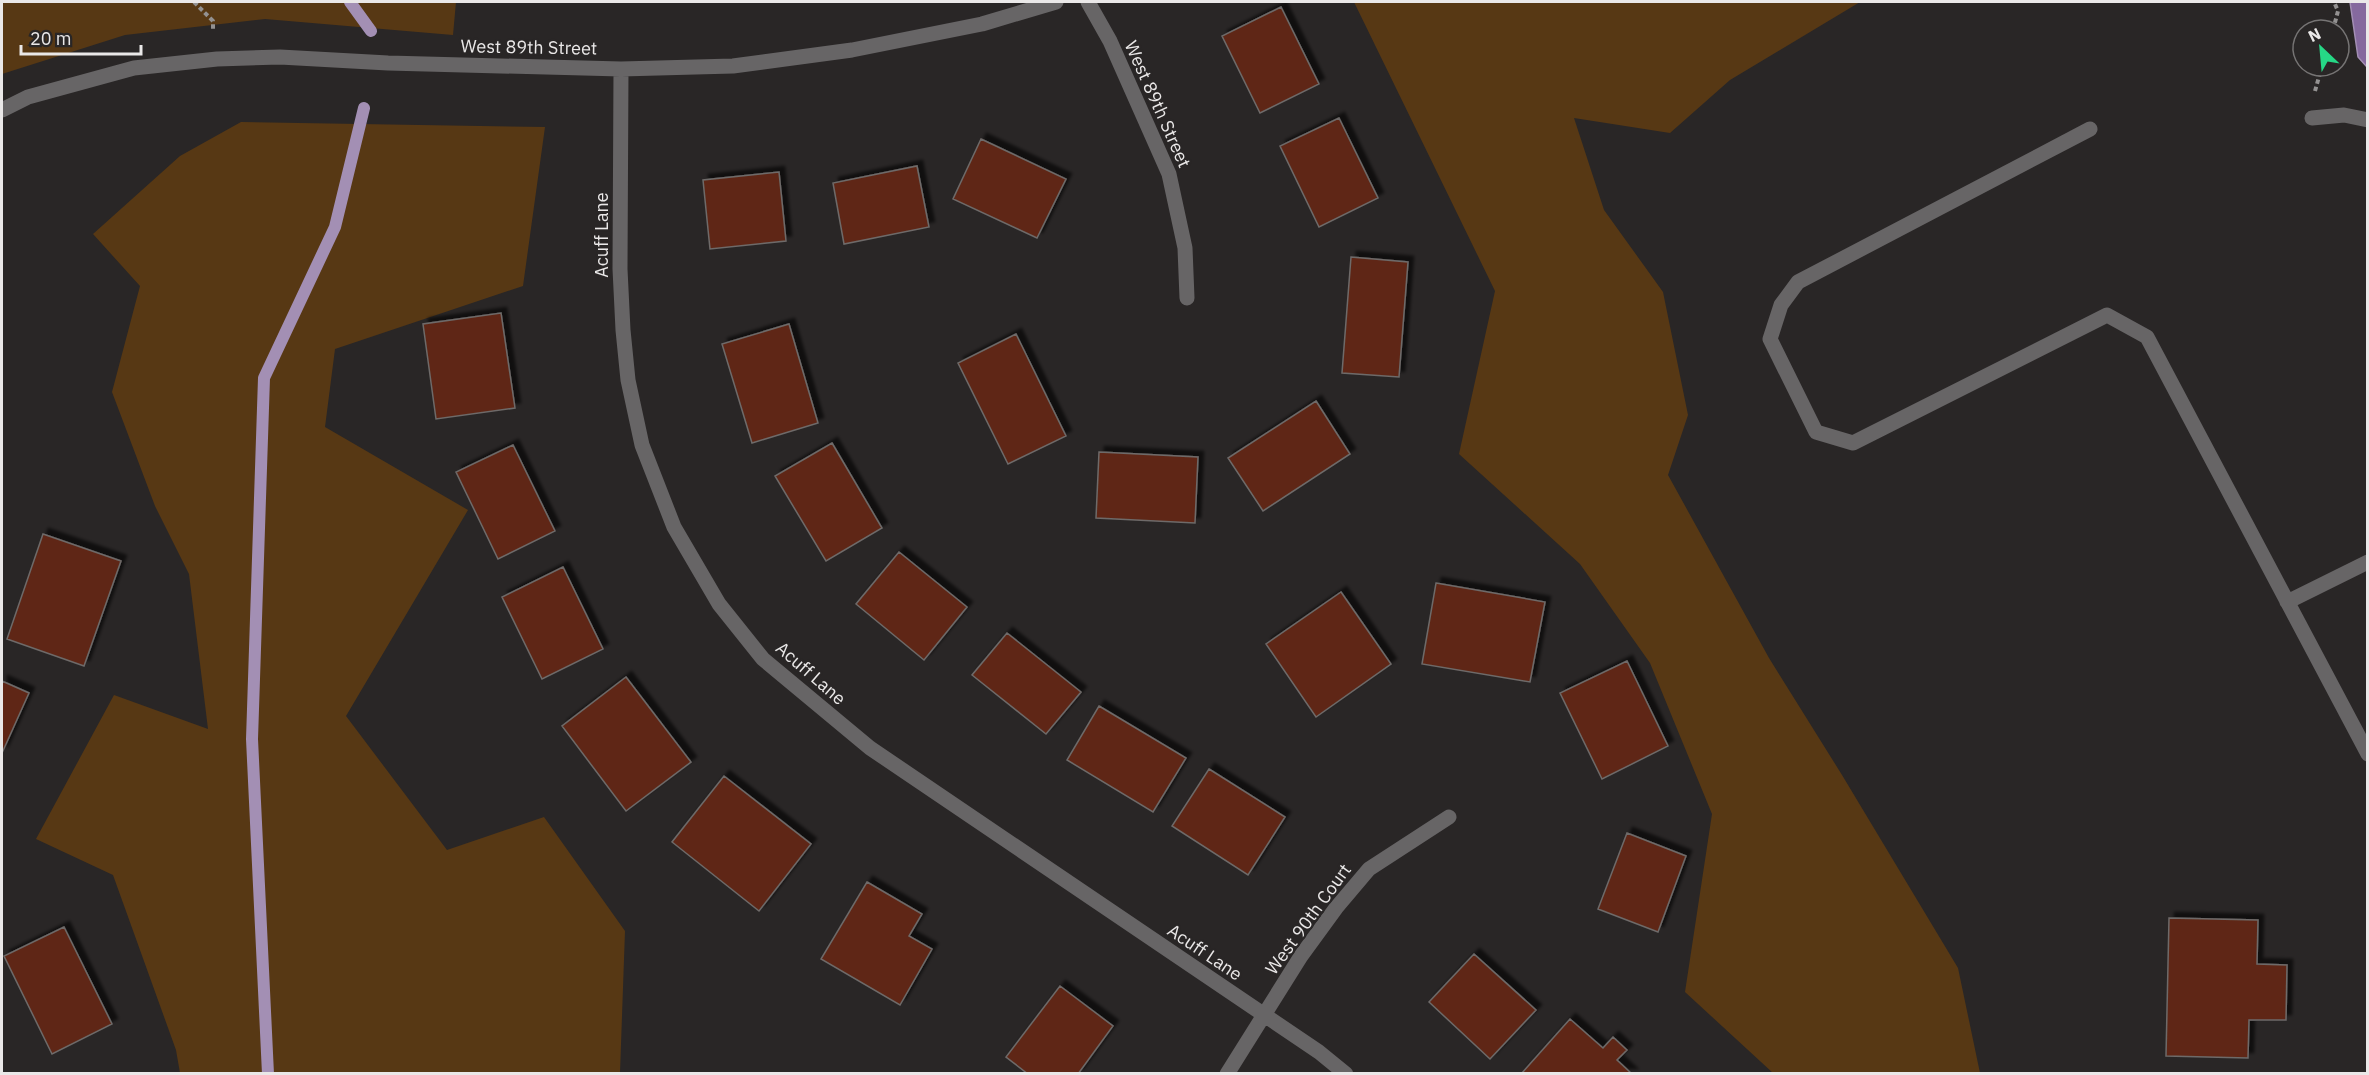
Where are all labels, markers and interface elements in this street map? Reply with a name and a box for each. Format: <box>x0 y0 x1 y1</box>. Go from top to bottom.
scale bar <box>21 18 141 56</box>
north arrow <box>2291 18 2351 78</box>
text: N <box>2305 23 2324 46</box>
text: 20 m <box>30 27 72 50</box>
street label: West 89th Street <box>460 34 598 60</box>
street label: West 89th Street <box>1120 37 1196 171</box>
street label: Acuff Lane <box>590 192 613 278</box>
street label: Acuff Lane <box>771 636 851 710</box>
street label: West 90th Court <box>1260 859 1356 979</box>
street label: Acuff Lane <box>1163 919 1247 985</box>

